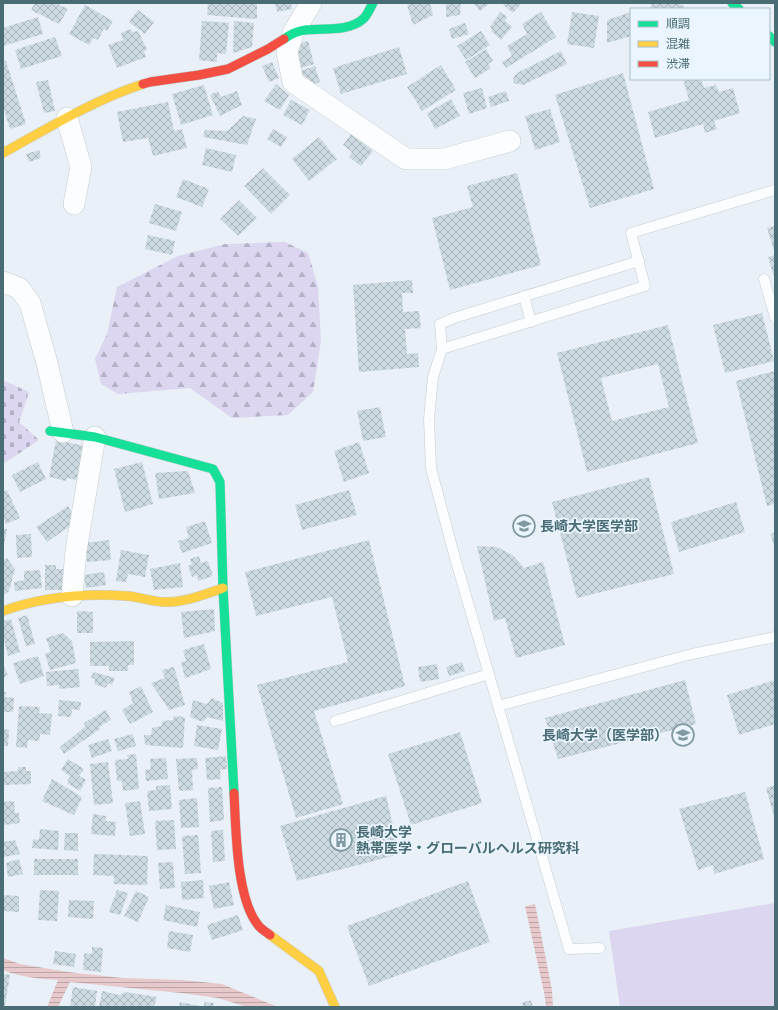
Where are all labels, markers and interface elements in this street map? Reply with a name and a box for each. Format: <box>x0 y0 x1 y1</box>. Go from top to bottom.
legend <box>630 8 770 80</box>
text: 順調 <box>666 16 690 31</box>
text: 混雑 <box>666 36 690 51</box>
text: 渋滞 <box>666 56 690 71</box>
school or university icon: 長崎大学医学部 <box>511 513 537 539</box>
place label: 長崎大学医学部 <box>540 517 638 534</box>
school or university icon: 長崎大学（医学部） <box>670 722 696 748</box>
place label: 長崎大学（医学部） <box>542 726 668 743</box>
place label: 長崎大学 熱帯医学・グローバルヘルス研究科 <box>356 823 580 856</box>
building icon: 長崎大学 熱帯医学・グローバルヘルス研究科 <box>328 827 354 853</box>

